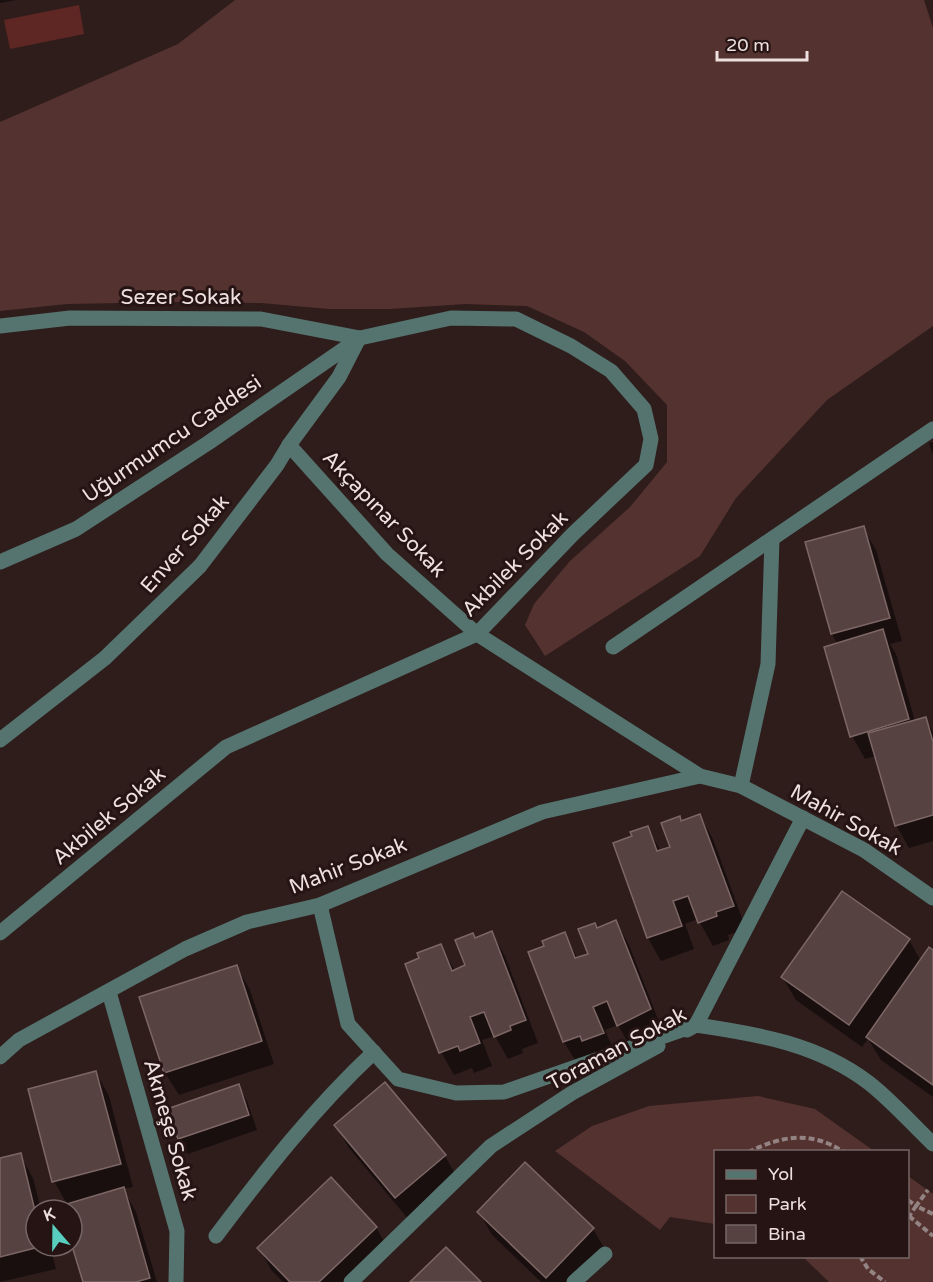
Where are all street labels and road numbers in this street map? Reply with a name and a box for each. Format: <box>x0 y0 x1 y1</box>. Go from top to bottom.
street label: Sezer Sokak <box>121 285 241 310</box>
street label: Uğurmumcu Caddesi <box>78 370 266 508</box>
street label: Akçapınar Sokak <box>317 445 451 583</box>
street label: Enver Sokak <box>135 490 235 598</box>
street label: Akbilek Sokak <box>457 506 573 622</box>
street label: Akbilek Sokak <box>47 762 171 870</box>
street label: Mahir Sokak <box>786 779 906 861</box>
street label: Mahir Sokak <box>286 832 410 900</box>
street label: Toraman Sokak <box>543 1002 691 1096</box>
street label: Akmeşe Sokak <box>138 1056 202 1204</box>

